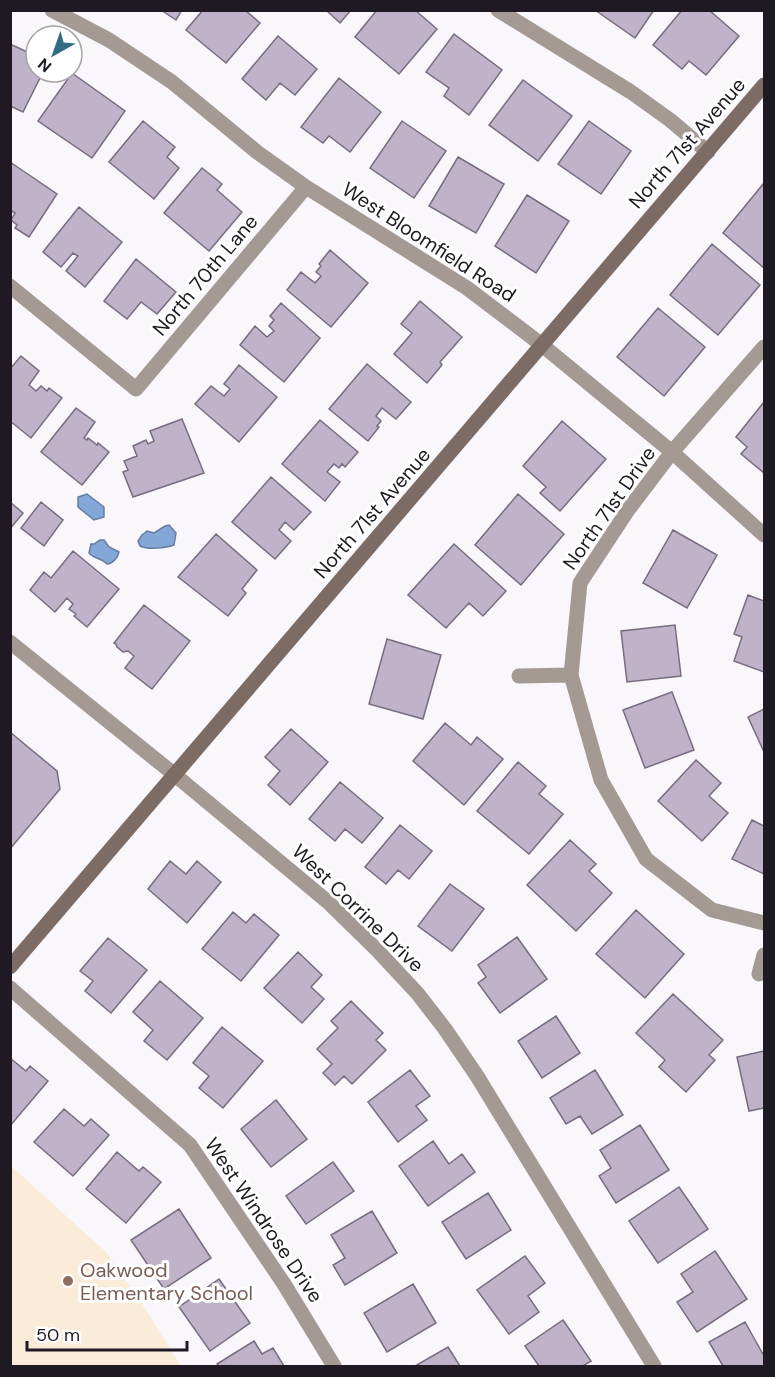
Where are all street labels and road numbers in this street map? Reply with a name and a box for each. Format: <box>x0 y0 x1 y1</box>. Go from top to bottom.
street label: North 71st Avenue <box>623 72 751 214</box>
street label: West Bloomfield Road <box>337 176 521 308</box>
street label: North 70th Lane <box>147 209 263 341</box>
street label: North 71st Drive <box>557 441 661 575</box>
street label: North 71st Avenue <box>308 442 436 584</box>
street label: West Corrine Drive <box>286 838 430 978</box>
street label: West Windrose Drive <box>199 1132 329 1308</box>

